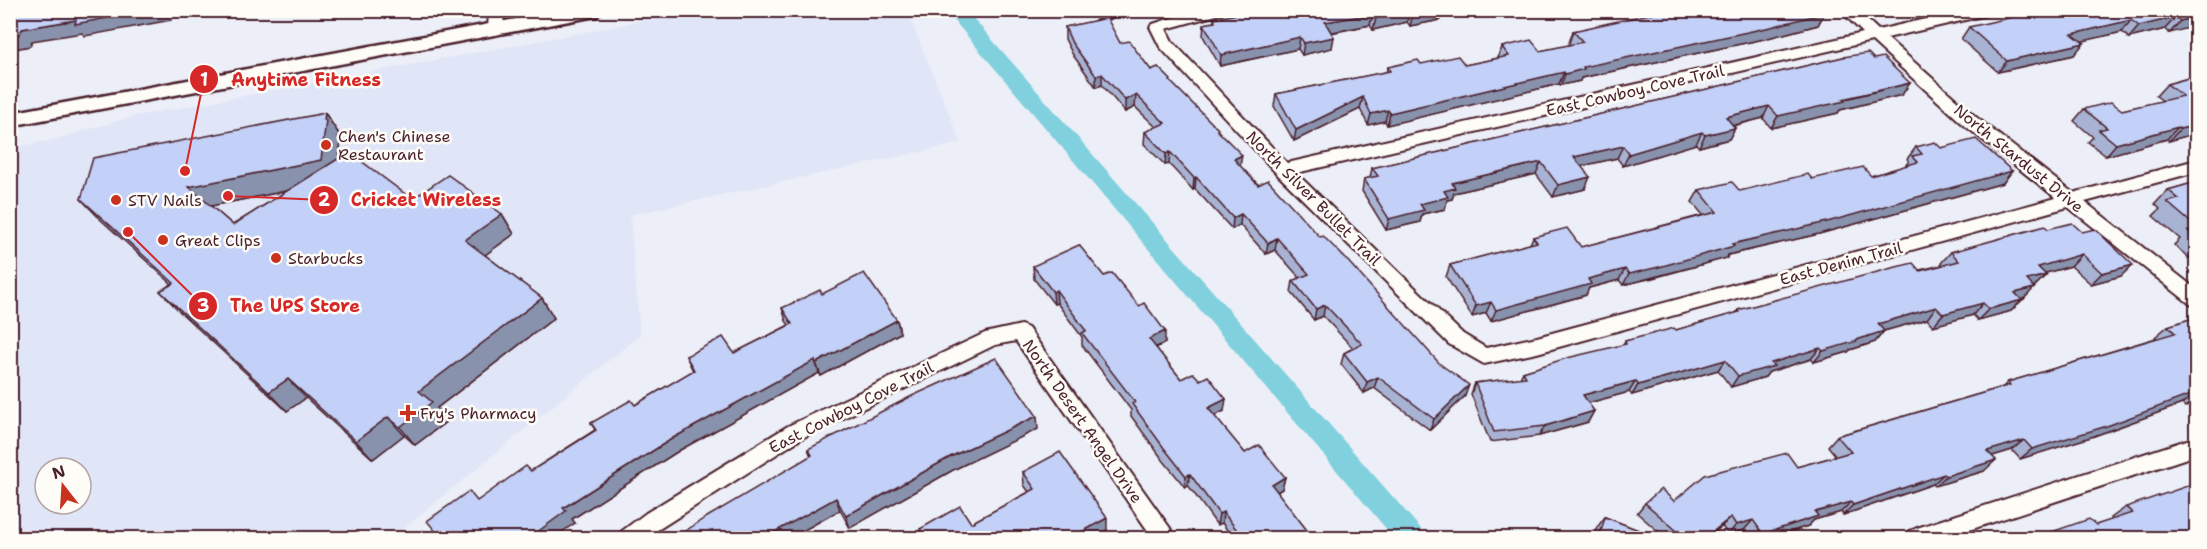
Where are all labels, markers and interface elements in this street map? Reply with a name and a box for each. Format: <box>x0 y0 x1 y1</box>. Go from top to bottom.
street label: East Cowboy Cove Trail <box>1544 60 1726 121</box>
callout: Anytime Fitness <box>189 61 393 97</box>
text: 1 <box>200 68 208 92</box>
text: Anytime Fitness <box>231 68 381 92</box>
street label: North Stardust Drive <box>1949 100 2088 217</box>
place label: Chen's Chinese Restaurant <box>338 126 451 165</box>
street label: North Silver Bullet Trail <box>1242 126 1386 270</box>
marker: Chen's Chinese Restaurant <box>319 138 333 152</box>
callout: Cricket Wireless <box>309 182 514 218</box>
text: 2 <box>318 188 331 212</box>
text: Cricket Wireless <box>351 188 501 212</box>
place label: STV Nails <box>128 190 202 211</box>
marker: STV Nails <box>109 193 123 207</box>
place label: Great Clips <box>175 230 261 251</box>
marker: Great Clips <box>156 233 170 247</box>
street label: East Denim Trail <box>1777 237 1905 290</box>
place label: Starbucks <box>288 248 364 269</box>
marker: Starbucks <box>269 251 283 265</box>
callout: The UPS Store <box>188 288 372 324</box>
text: 3 <box>197 294 209 318</box>
text: The UPS Store <box>230 294 360 318</box>
street label: North Desert Angel Drive <box>1018 335 1147 507</box>
street label: East Cowboy Cove Trail <box>765 357 937 458</box>
place label: Fry's Pharmacy <box>420 403 536 424</box>
marker: Fry's Pharmacy <box>401 406 415 420</box>
north arrow <box>33 456 93 516</box>
text: N <box>50 460 68 484</box>

